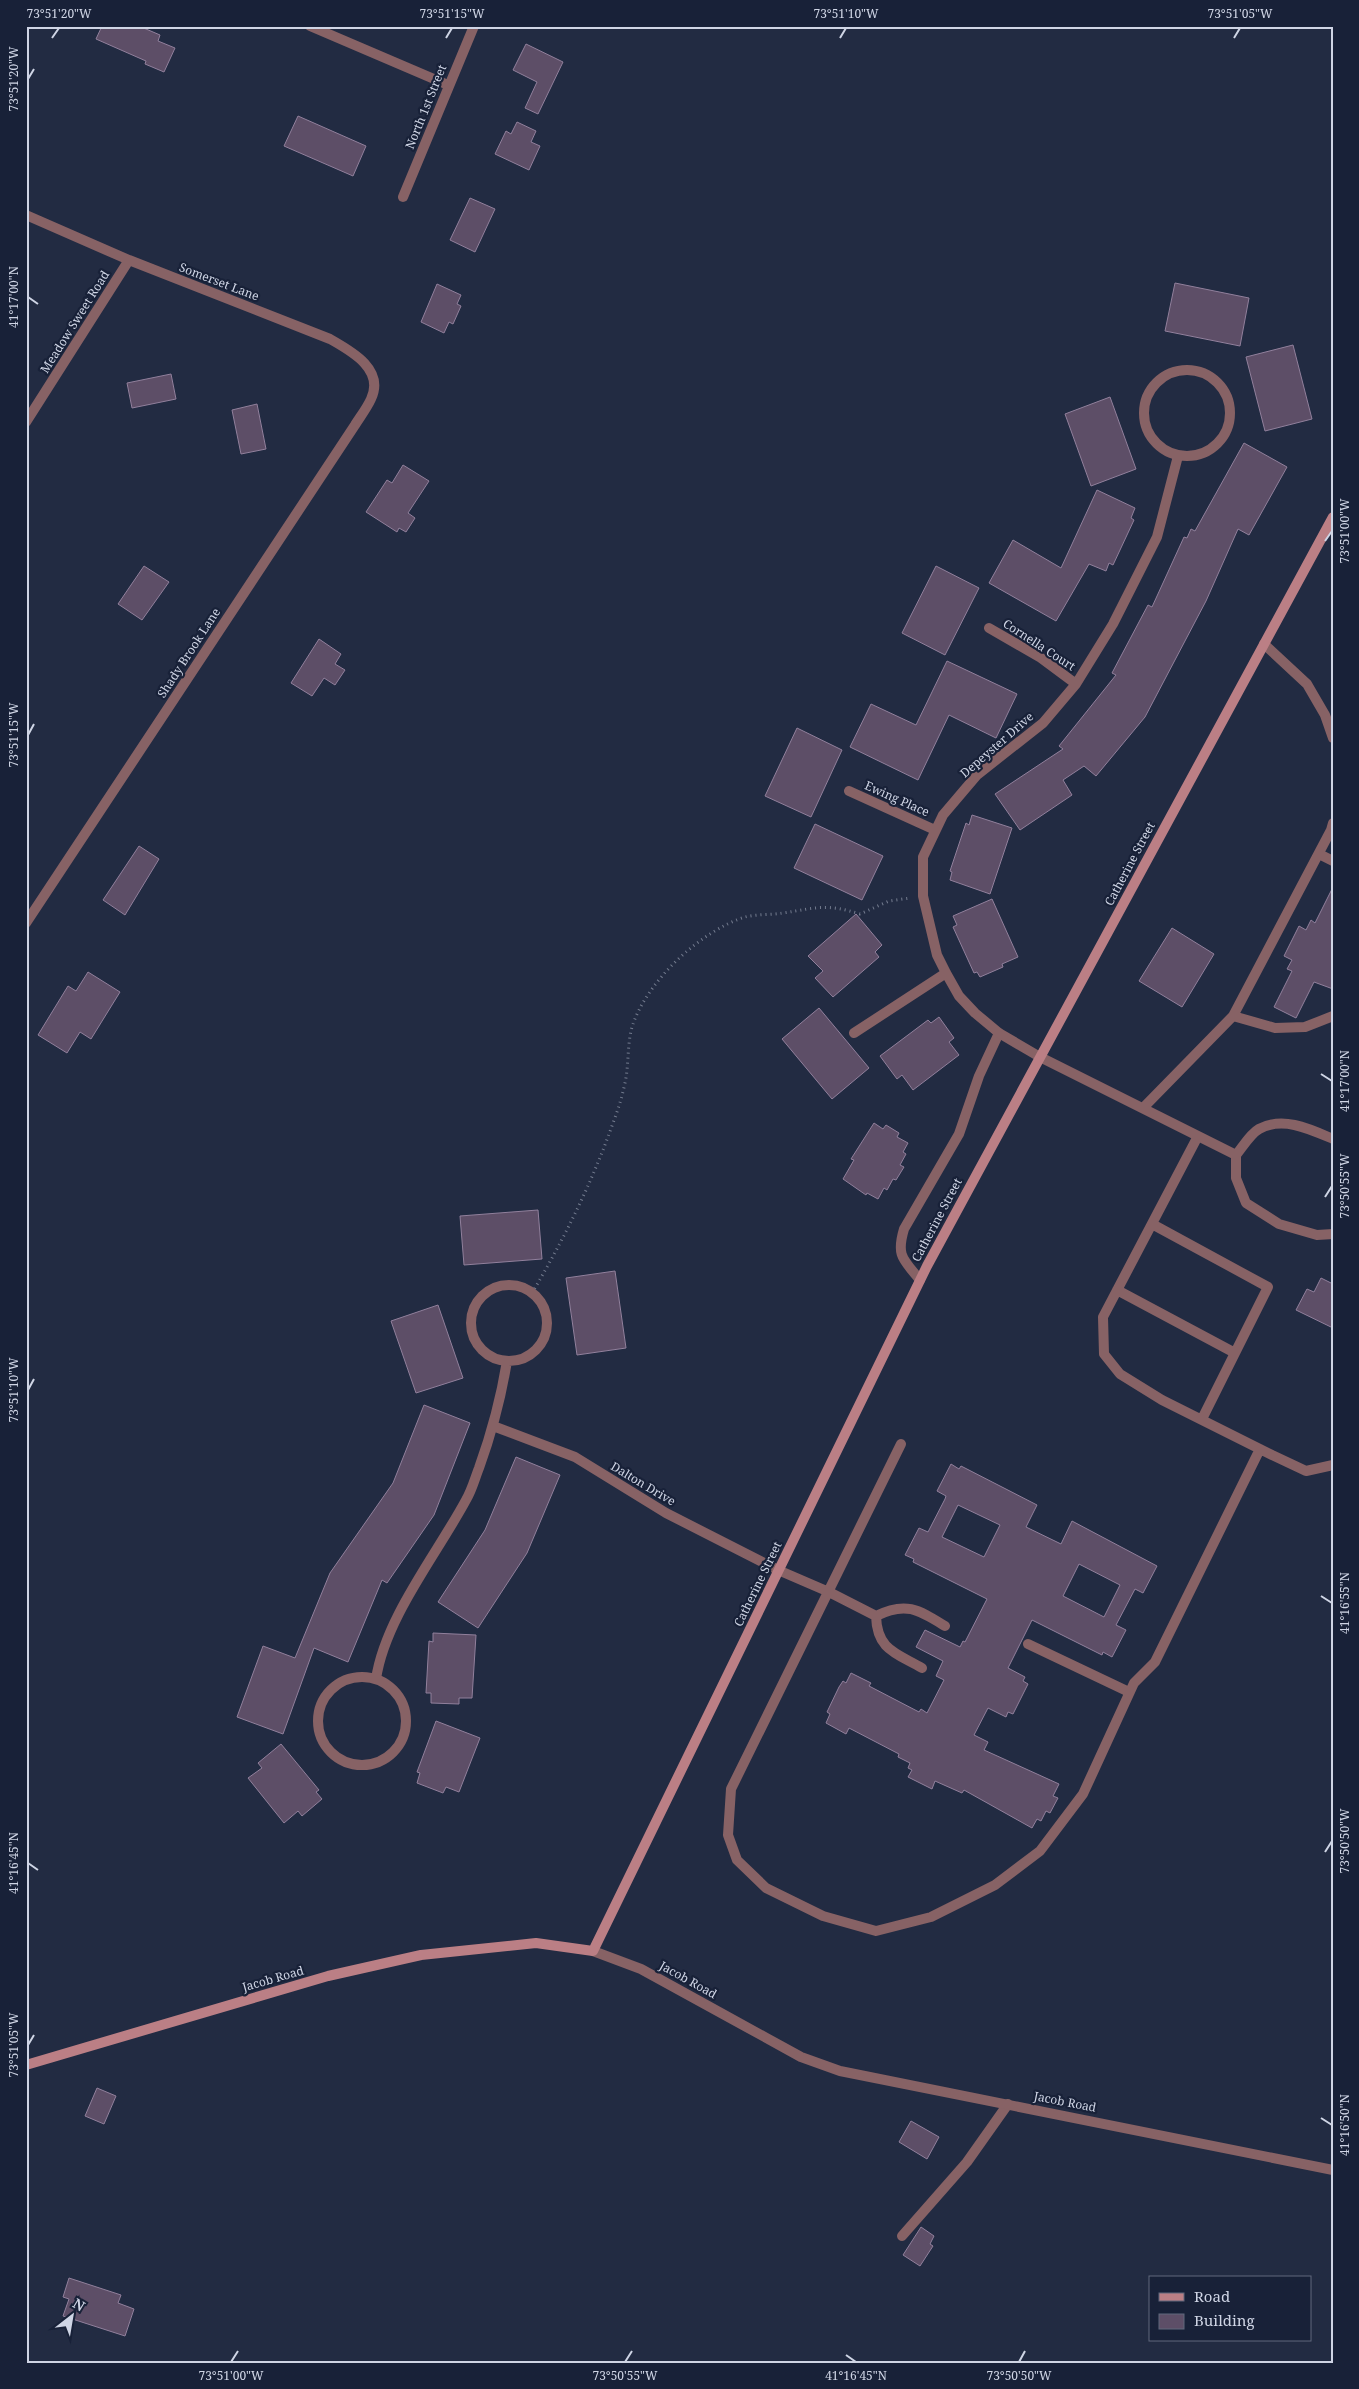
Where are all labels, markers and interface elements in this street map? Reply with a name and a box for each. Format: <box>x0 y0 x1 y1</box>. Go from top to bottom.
text: 73°51'20"W <box>26 5 92 22</box>
text: 73°51'15"W <box>419 5 485 22</box>
text: 73°51'10"W <box>813 5 879 22</box>
text: 73°51'05"W <box>1207 5 1273 22</box>
text: 73°51'20"W <box>5 46 22 112</box>
street label: North 1st Street <box>401 62 450 152</box>
street label: Somerset Lane <box>177 258 262 305</box>
text: 41°17'00"N <box>5 266 22 328</box>
street label: Meadow Sweet Road <box>36 267 113 376</box>
text: 73°51'00"W <box>1336 498 1353 564</box>
street label: Shady Brook Lane <box>153 604 224 701</box>
street label: Cornella Court <box>1000 615 1079 674</box>
text: 73°51'15"W <box>5 702 22 768</box>
street label: Depeyster Drive <box>956 708 1037 781</box>
street label: Ewing Place <box>862 777 932 820</box>
street label: Catherine Street <box>1100 819 1159 909</box>
text: 41°17'00"N <box>1336 1050 1353 1112</box>
text: 73°50'55"W <box>1336 1153 1353 1219</box>
street label: Catherine Street <box>907 1175 966 1265</box>
text: 73°51'10"W <box>5 1357 22 1423</box>
street label: Dalton Drive <box>608 1458 679 1510</box>
street label: Catherine Street <box>730 1538 785 1629</box>
text: 41°16'55"N <box>1336 1572 1353 1634</box>
text: 73°50'50"W <box>1336 1808 1353 1874</box>
text: 41°16'45"N <box>5 1832 22 1894</box>
street label: Jacob Road <box>656 1956 721 2003</box>
street label: Jacob Road <box>239 1961 306 1996</box>
text: 73°51'05"W <box>5 2012 22 2078</box>
street label: Jacob Road <box>1031 2087 1098 2116</box>
text: 41°16'50"N <box>1336 2094 1353 2156</box>
legend <box>1149 2276 1312 2342</box>
text: Road <box>1194 2286 1230 2306</box>
north arrow <box>48 2292 98 2342</box>
text: N <box>69 2293 89 2315</box>
text: Building <box>1194 2310 1255 2330</box>
text: 73°51'00"W <box>198 2367 264 2384</box>
text: 73°50'55"W <box>592 2367 658 2384</box>
text: 41°16'45"N <box>825 2367 887 2384</box>
text: 73°50'50"W <box>986 2367 1052 2384</box>

